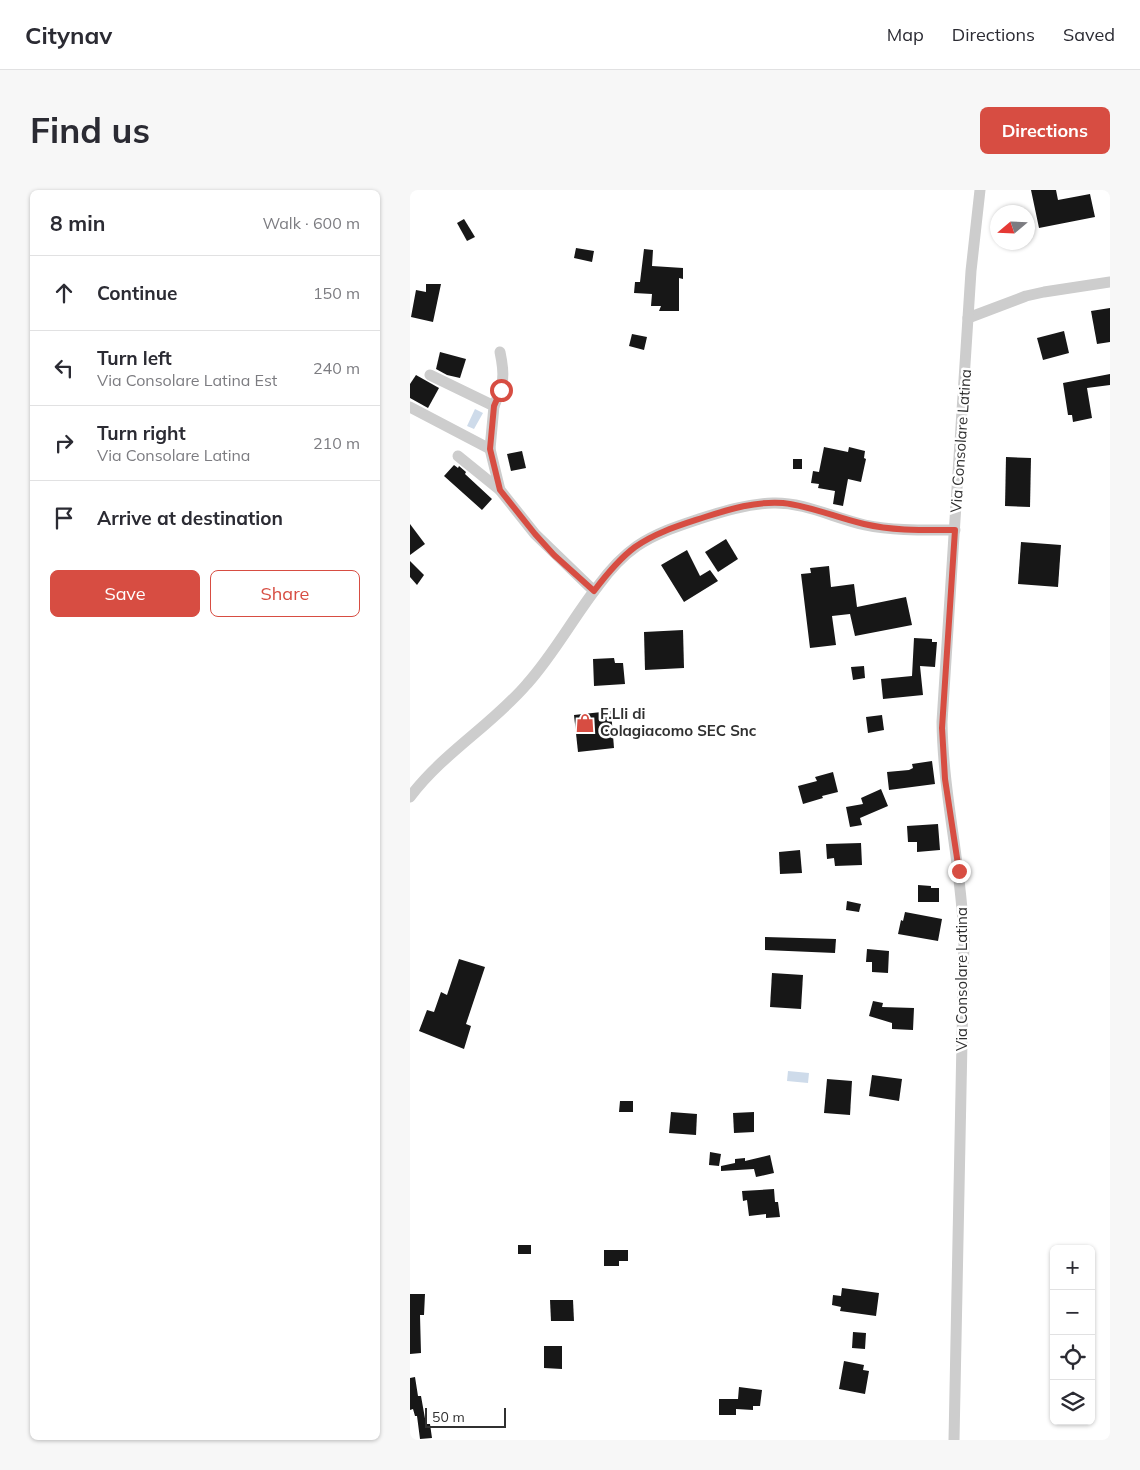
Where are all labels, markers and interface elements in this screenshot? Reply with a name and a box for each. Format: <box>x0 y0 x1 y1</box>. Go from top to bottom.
text: Citynav <box>25 20 112 50</box>
text: Map <box>887 23 924 46</box>
text: Directions <box>952 23 1035 46</box>
text: Saved <box>1063 23 1115 46</box>
button: Directions <box>980 107 1110 154</box>
text: Find us <box>30 108 150 152</box>
north arrow <box>990 205 1035 250</box>
text: 8 min <box>50 210 105 236</box>
text: Walk · 600 m <box>262 213 360 233</box>
icon: ahead <box>50 279 78 307</box>
text: Continue <box>97 281 177 305</box>
text: 150 m <box>313 283 360 303</box>
text: Turn left <box>97 346 172 370</box>
icon: left <box>50 354 78 382</box>
text: 240 m <box>313 358 360 378</box>
street label: Via Consolare Latina <box>946 369 975 513</box>
text: Via Consolare Latina Est <box>97 370 277 390</box>
route start <box>490 379 513 402</box>
text: Turn right <box>97 421 186 445</box>
icon: right <box>50 429 78 457</box>
text: 210 m <box>313 433 360 453</box>
text: Via Consolare Latina <box>97 445 250 465</box>
icon: arrive <box>50 504 78 532</box>
text: Arrive at destination <box>97 506 283 530</box>
button: Save <box>50 570 200 617</box>
button: Share <box>210 570 360 617</box>
place label: F.Lli di Colagiacomo SEC Snc <box>600 704 757 740</box>
shop icon: F.Lli di Colagiacomo SEC Snc <box>574 712 596 734</box>
route end <box>948 860 971 883</box>
street label: Via Consolare Latina <box>952 907 971 1051</box>
map controls <box>1050 1245 1095 1425</box>
button: + <box>1050 1245 1095 1290</box>
button: − <box>1050 1290 1095 1335</box>
button: locate <box>1050 1335 1095 1380</box>
button: layers <box>1050 1380 1095 1425</box>
scale bar <box>425 1405 506 1428</box>
text: 50 m <box>432 1408 465 1426</box>

